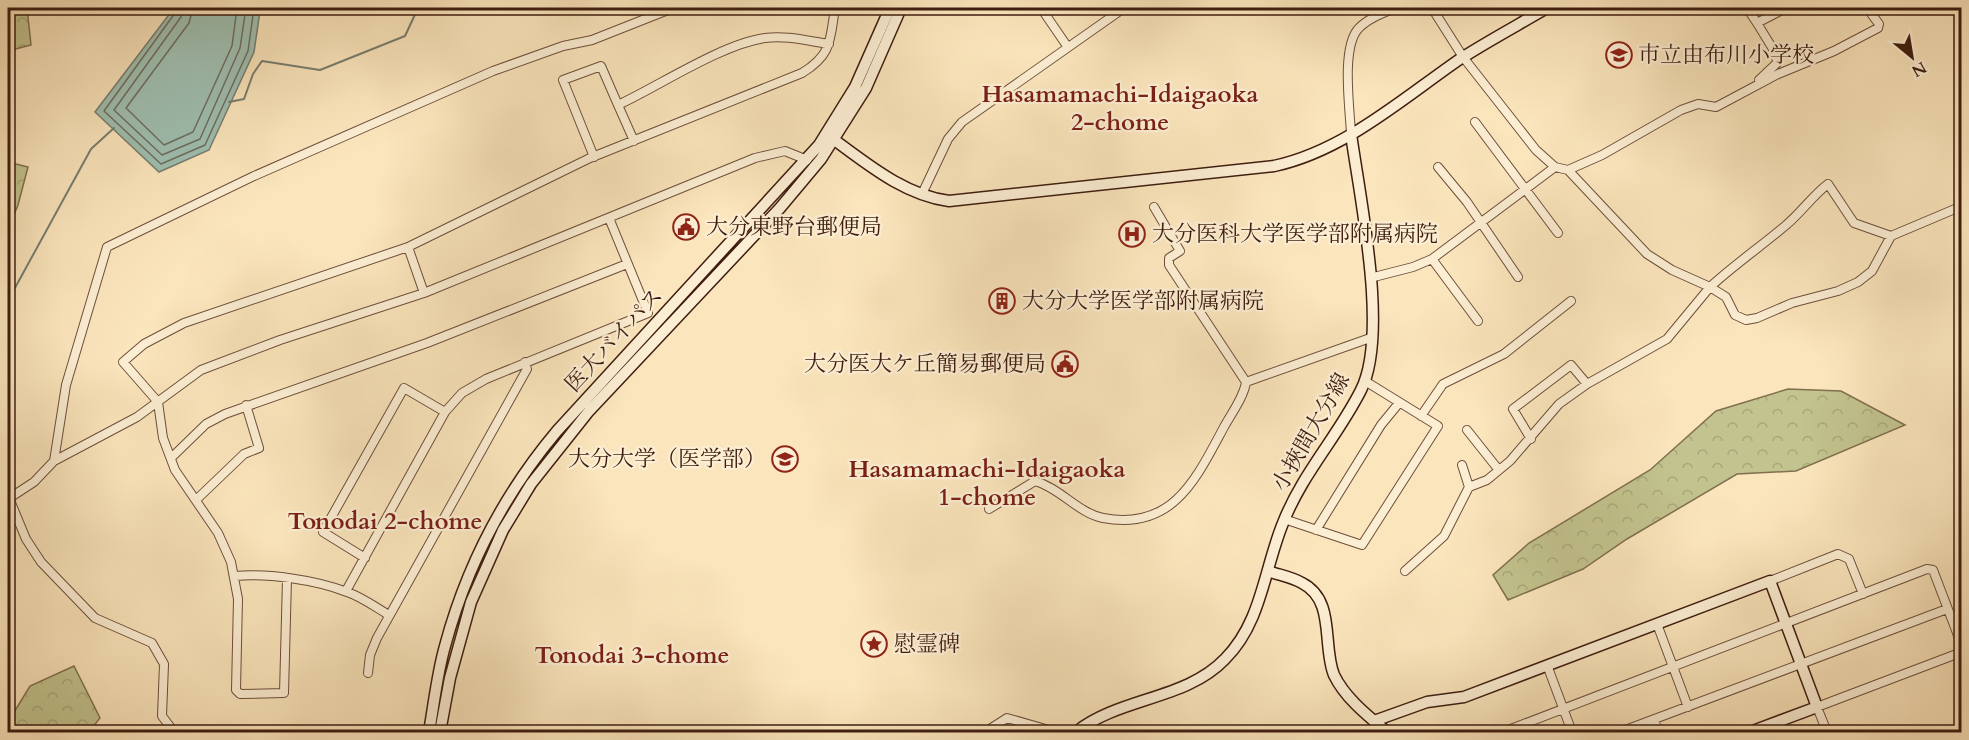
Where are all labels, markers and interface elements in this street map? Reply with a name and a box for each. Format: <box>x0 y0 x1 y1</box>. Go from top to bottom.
north arrow <box>1882 27 1942 87</box>
school or university icon: 市立由布川小学校 <box>1604 40 1634 70</box>
place label: 市立由布川小学校 <box>1638 40 1814 70</box>
text: N <box>1907 56 1931 82</box>
district label: Hasamamachi-Idaigaoka 2-chome <box>981 78 1259 139</box>
public building icon: 大分東野台郵便局 <box>671 212 701 242</box>
place label: 大分東野台郵便局 <box>706 212 882 242</box>
hospital icon: 大分医科大学医学部附属病院 <box>1117 219 1147 249</box>
place label: 大分医科大学医学部附属病院 <box>1152 219 1438 249</box>
street label: 医大バイパス <box>558 282 670 398</box>
building icon: 大分大学医学部附属病院 <box>987 286 1017 316</box>
place label: 大分大学医学部附属病院 <box>1022 286 1264 316</box>
place label: 大分医大ケ丘簡易郵便局 <box>804 349 1046 379</box>
public building icon: 大分医大ケ丘簡易郵便局 <box>1050 349 1080 379</box>
street label: 小挾間大分線 <box>1265 367 1357 497</box>
place label: 大分大学（医学部） <box>568 444 766 474</box>
school or university icon: 大分大学（医学部） <box>770 444 800 474</box>
district label: Hasamamachi-Idaigaoka 1-chome <box>848 453 1126 514</box>
district label: Tonodai 2-chome <box>288 505 482 538</box>
place icon: 慰霊碑 <box>859 629 889 659</box>
place label: 慰霊碑 <box>894 629 960 659</box>
district label: Tonodai 3-chome <box>535 639 729 672</box>

